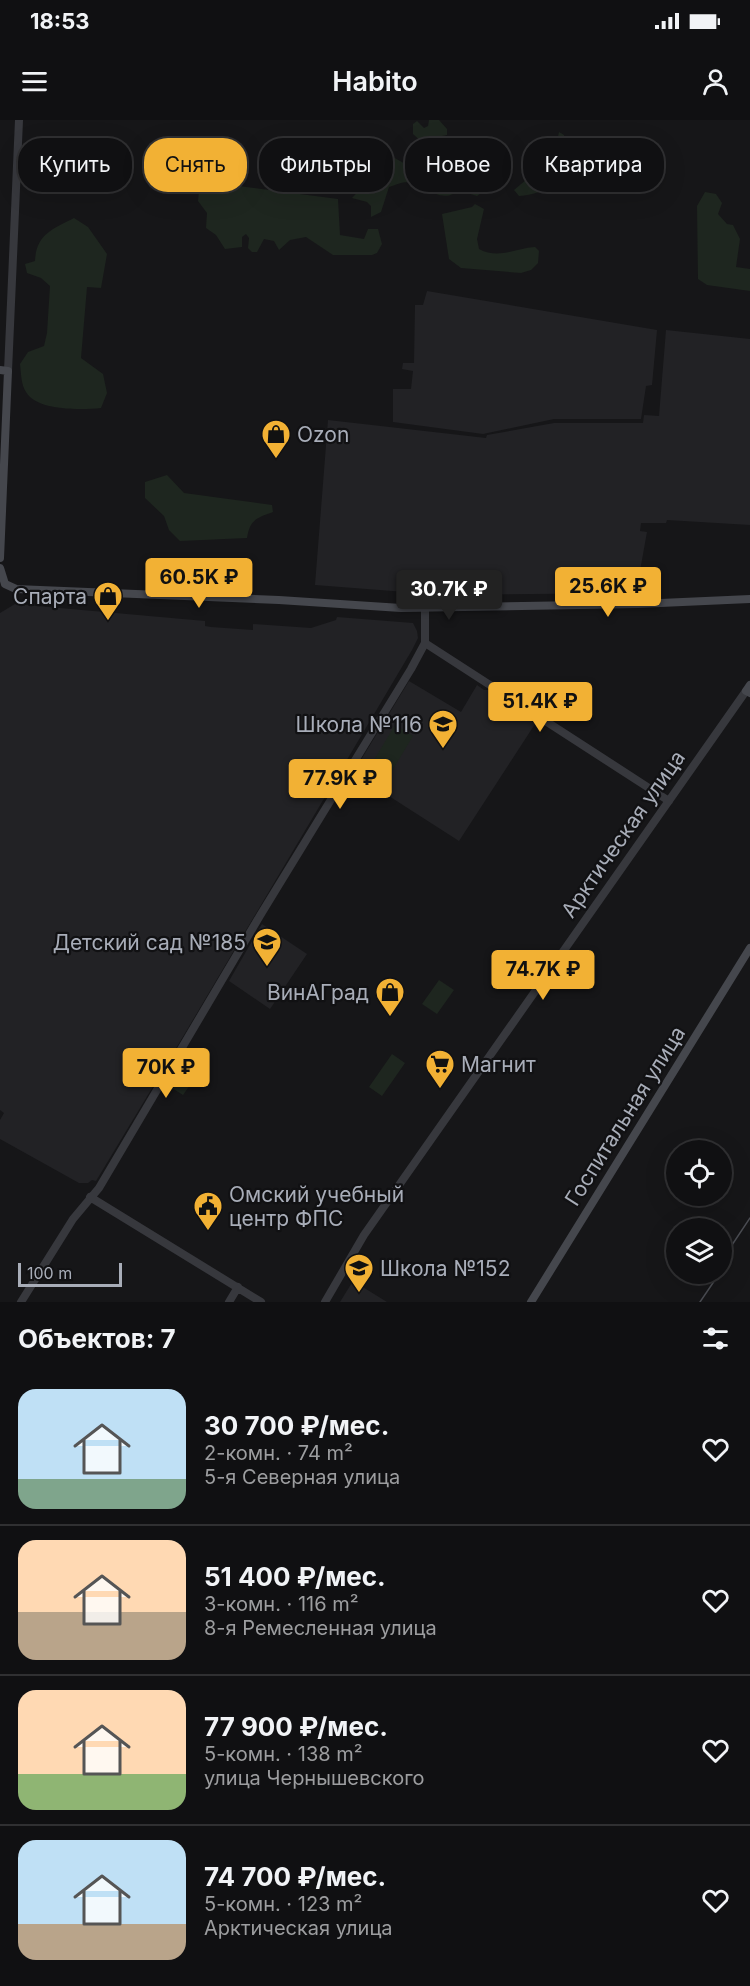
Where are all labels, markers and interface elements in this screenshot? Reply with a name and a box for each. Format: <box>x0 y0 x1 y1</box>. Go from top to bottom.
text: 18:53 <box>30 8 89 34</box>
icon: menu <box>18 65 51 98</box>
text: Habito <box>332 65 418 98</box>
icon: person <box>699 65 732 98</box>
chip: Купить <box>18 138 132 192</box>
chip: Снять <box>144 138 247 192</box>
chip: Фильтры <box>259 138 393 192</box>
chip: Новое <box>405 138 511 192</box>
chip: Квартира <box>523 138 664 192</box>
shop icon: Ozon <box>260 418 292 460</box>
place label: Ozon <box>297 422 349 447</box>
pin: 60.5K ₽ <box>144 558 254 609</box>
text: 60.5K ₽ <box>159 565 239 589</box>
pin: 25.6K ₽ <box>553 567 663 618</box>
pin: 30.7K ₽ <box>394 570 504 621</box>
text: 25.6K ₽ <box>569 574 647 598</box>
text: 30.7K ₽ <box>410 577 488 601</box>
shop icon: Спарта <box>92 580 124 622</box>
place label: Спарта <box>13 584 87 609</box>
pin: 51.4K ₽ <box>485 682 595 733</box>
text: 51.4K ₽ <box>502 689 578 713</box>
school or university icon: Школа №116 <box>427 708 459 750</box>
place label: Школа №116 <box>296 712 422 737</box>
street label: Арктическая улица <box>556 746 690 922</box>
pin: 77.9K ₽ <box>285 759 395 810</box>
text: 77.9K ₽ <box>303 766 377 790</box>
school or university icon: Детский сад №185 <box>251 926 283 968</box>
place label: Детский сад №185 <box>53 930 246 955</box>
pin: 74.7K ₽ <box>488 950 598 1001</box>
text: 74.7K ₽ <box>505 957 581 981</box>
shop icon: ВинАГрад <box>374 976 406 1018</box>
place label: ВинАГрад <box>267 980 369 1005</box>
street label: Госпитальная улица <box>560 1022 690 1210</box>
pin: 70K ₽ <box>124 1048 208 1099</box>
supermarket icon: Магнит <box>424 1048 456 1090</box>
place label: Магнит <box>461 1052 536 1077</box>
text: 70K ₽ <box>137 1055 195 1079</box>
map controls <box>666 1140 732 1284</box>
button: locate <box>666 1140 732 1206</box>
place label: Омский учебный центр ФПС <box>229 1182 404 1231</box>
public building icon: Омский учебный центр ФПС <box>192 1190 224 1232</box>
button: layers <box>666 1218 732 1284</box>
school or university icon: Школа №152 <box>343 1252 375 1294</box>
place label: Школа №152 <box>380 1256 510 1281</box>
scale bar <box>18 1260 122 1288</box>
text: 100 m <box>27 1263 72 1283</box>
icon: filters <box>699 1322 732 1355</box>
text: Объектов: 7 <box>18 1323 176 1354</box>
text: 30 700 ₽/мес. <box>204 1410 389 1441</box>
icon: home <box>66 1413 138 1485</box>
icon: heart <box>699 1433 732 1466</box>
text: 2-комн. · 74 m² <box>204 1441 353 1465</box>
text: 5-я Северная улица <box>204 1465 400 1489</box>
text: 51 400 ₽/мес. <box>204 1561 386 1592</box>
icon: home <box>66 1564 138 1636</box>
icon: heart <box>699 1584 732 1617</box>
text: 3-комн. · 116 m² <box>204 1592 359 1616</box>
text: 8-я Ремесленная улица <box>204 1616 437 1640</box>
text: 77 900 ₽/мес. <box>204 1711 388 1742</box>
icon: home <box>66 1714 138 1786</box>
icon: heart <box>699 1734 732 1767</box>
text: 5-комн. · 138 m² <box>204 1742 363 1766</box>
text: улица Чернышевского <box>204 1766 425 1790</box>
text: 74 700 ₽/мес. <box>204 1861 386 1892</box>
icon: home <box>66 1864 138 1936</box>
icon: heart <box>699 1884 732 1917</box>
text: 5-комн. · 123 m² <box>204 1892 362 1916</box>
text: Арктическая улица <box>204 1916 393 1940</box>

